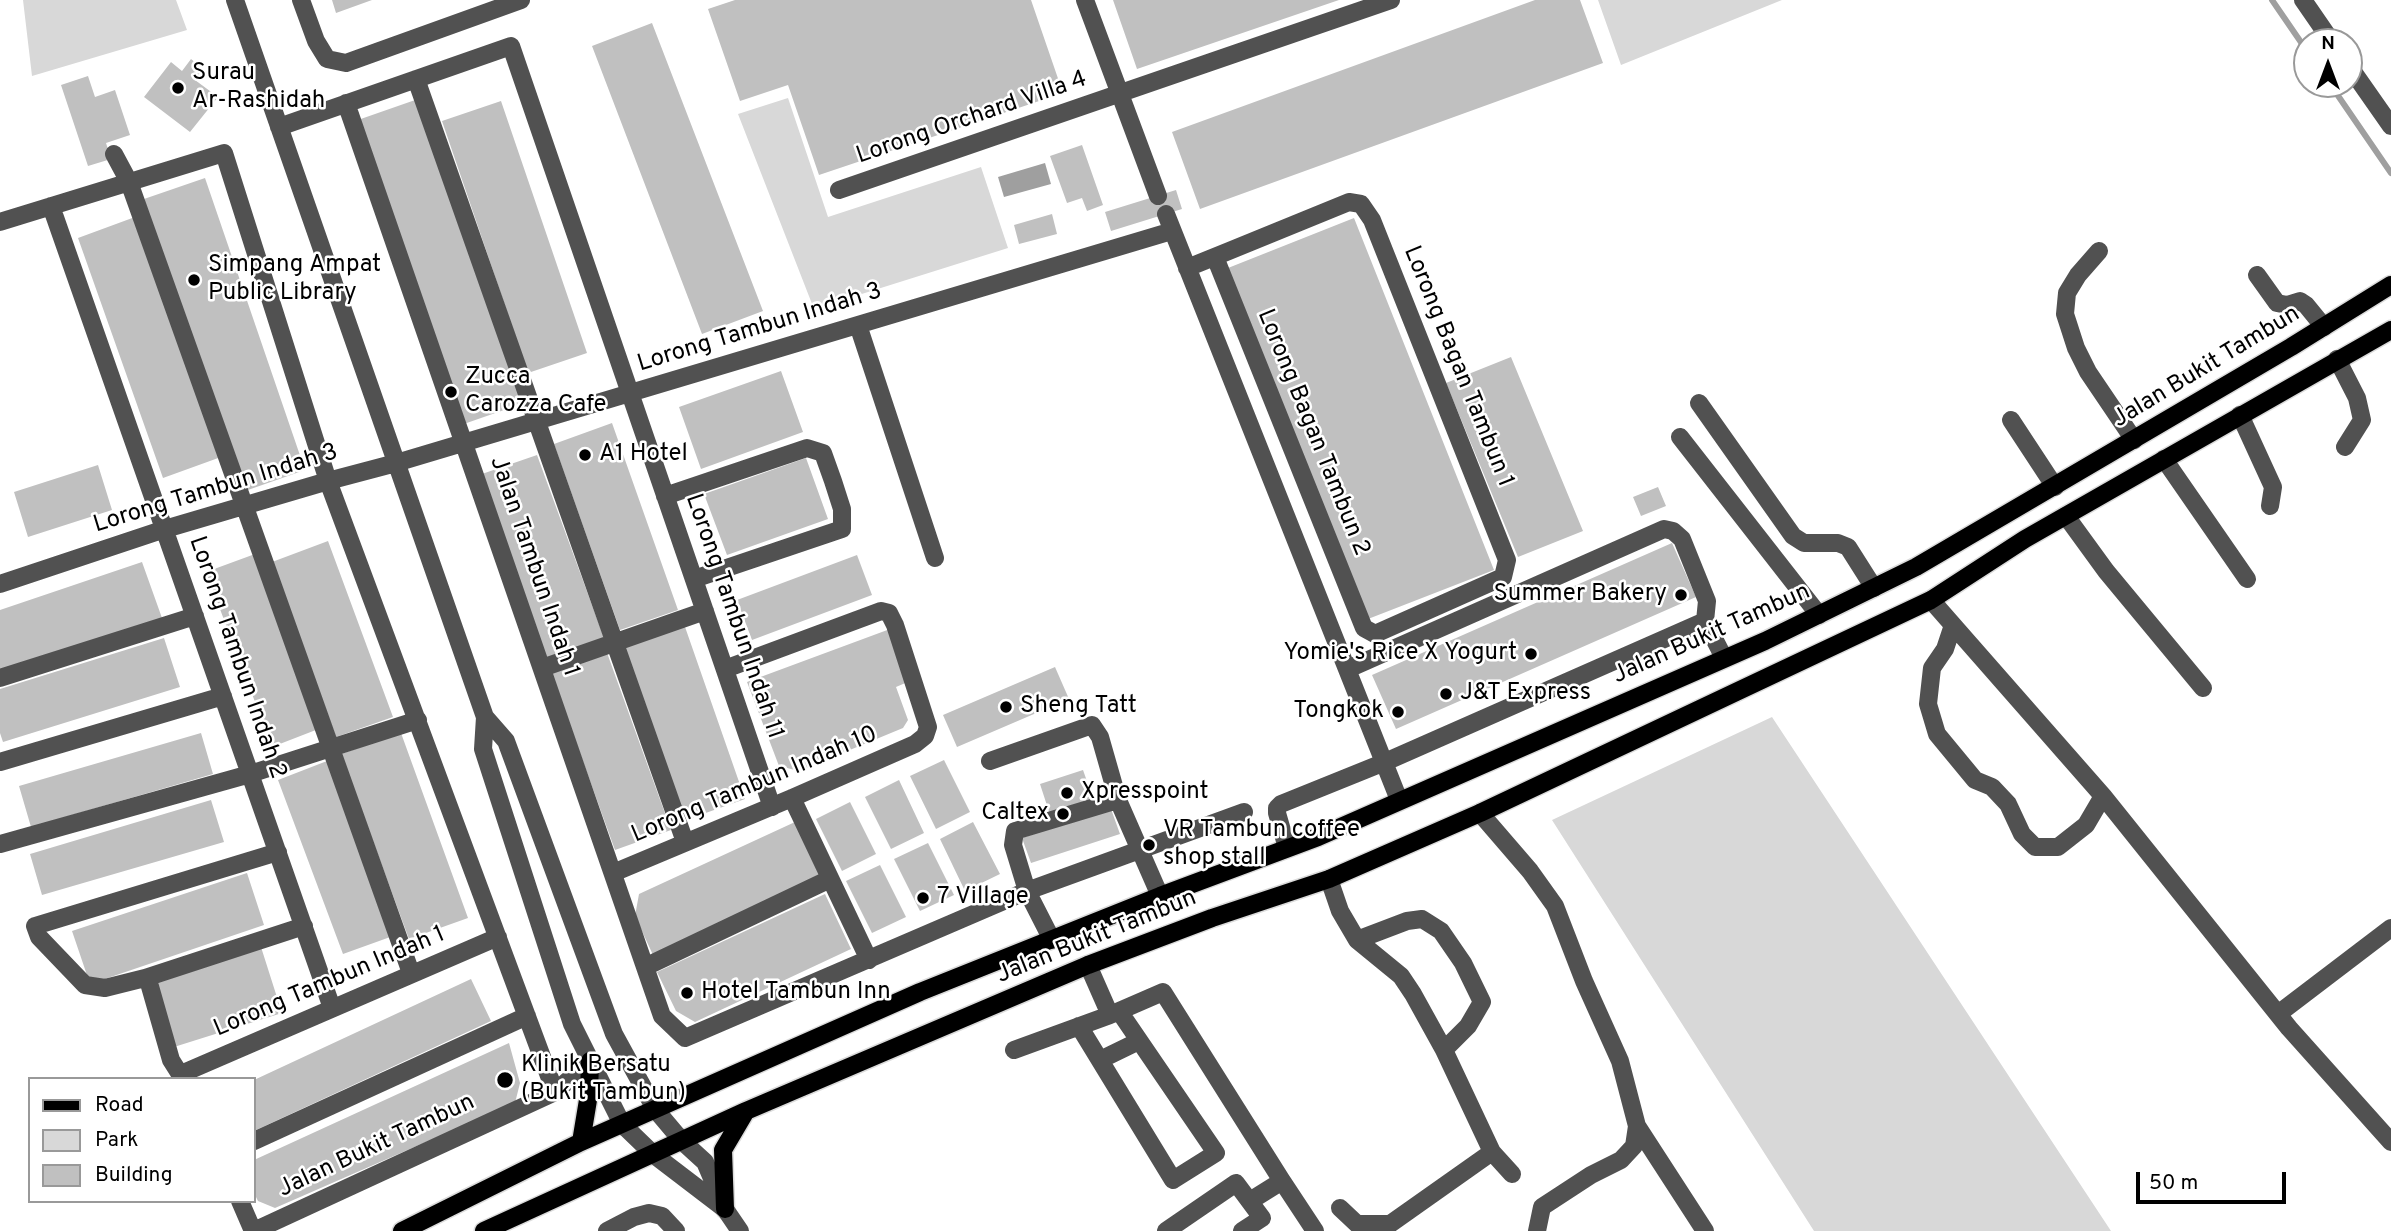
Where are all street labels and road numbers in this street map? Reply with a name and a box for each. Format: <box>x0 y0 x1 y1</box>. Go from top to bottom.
street label: Lorong Orchard Villa 4 <box>853 66 1091 172</box>
street label: Lorong Bagan Tambun 1 <box>1395 242 1519 492</box>
street label: Lorong Tambun Indah 3 <box>634 278 886 380</box>
street label: Jalan Bukit Tambun <box>2108 301 2306 435</box>
street label: Lorong Bagan Tambun 2 <box>1249 306 1375 560</box>
street label: Lorong Tambun Indah 3 <box>90 439 342 541</box>
street label: Jalan Tambun Indah 1 <box>482 453 584 681</box>
street label: Lorong Tambun Indah 11 <box>677 491 789 743</box>
street label: Lorong Tambun Indah 2 <box>181 533 291 783</box>
street label: Jalan Bukit Tambun <box>1609 578 1815 692</box>
street label: Lorong Tambun Indah 10 <box>628 721 882 851</box>
street label: Jalan Bukit Tambun <box>993 885 1201 991</box>
street label: Lorong Tambun Indah 1 <box>210 921 450 1045</box>
street label: Jalan Bukit Tambun <box>274 1089 480 1205</box>

